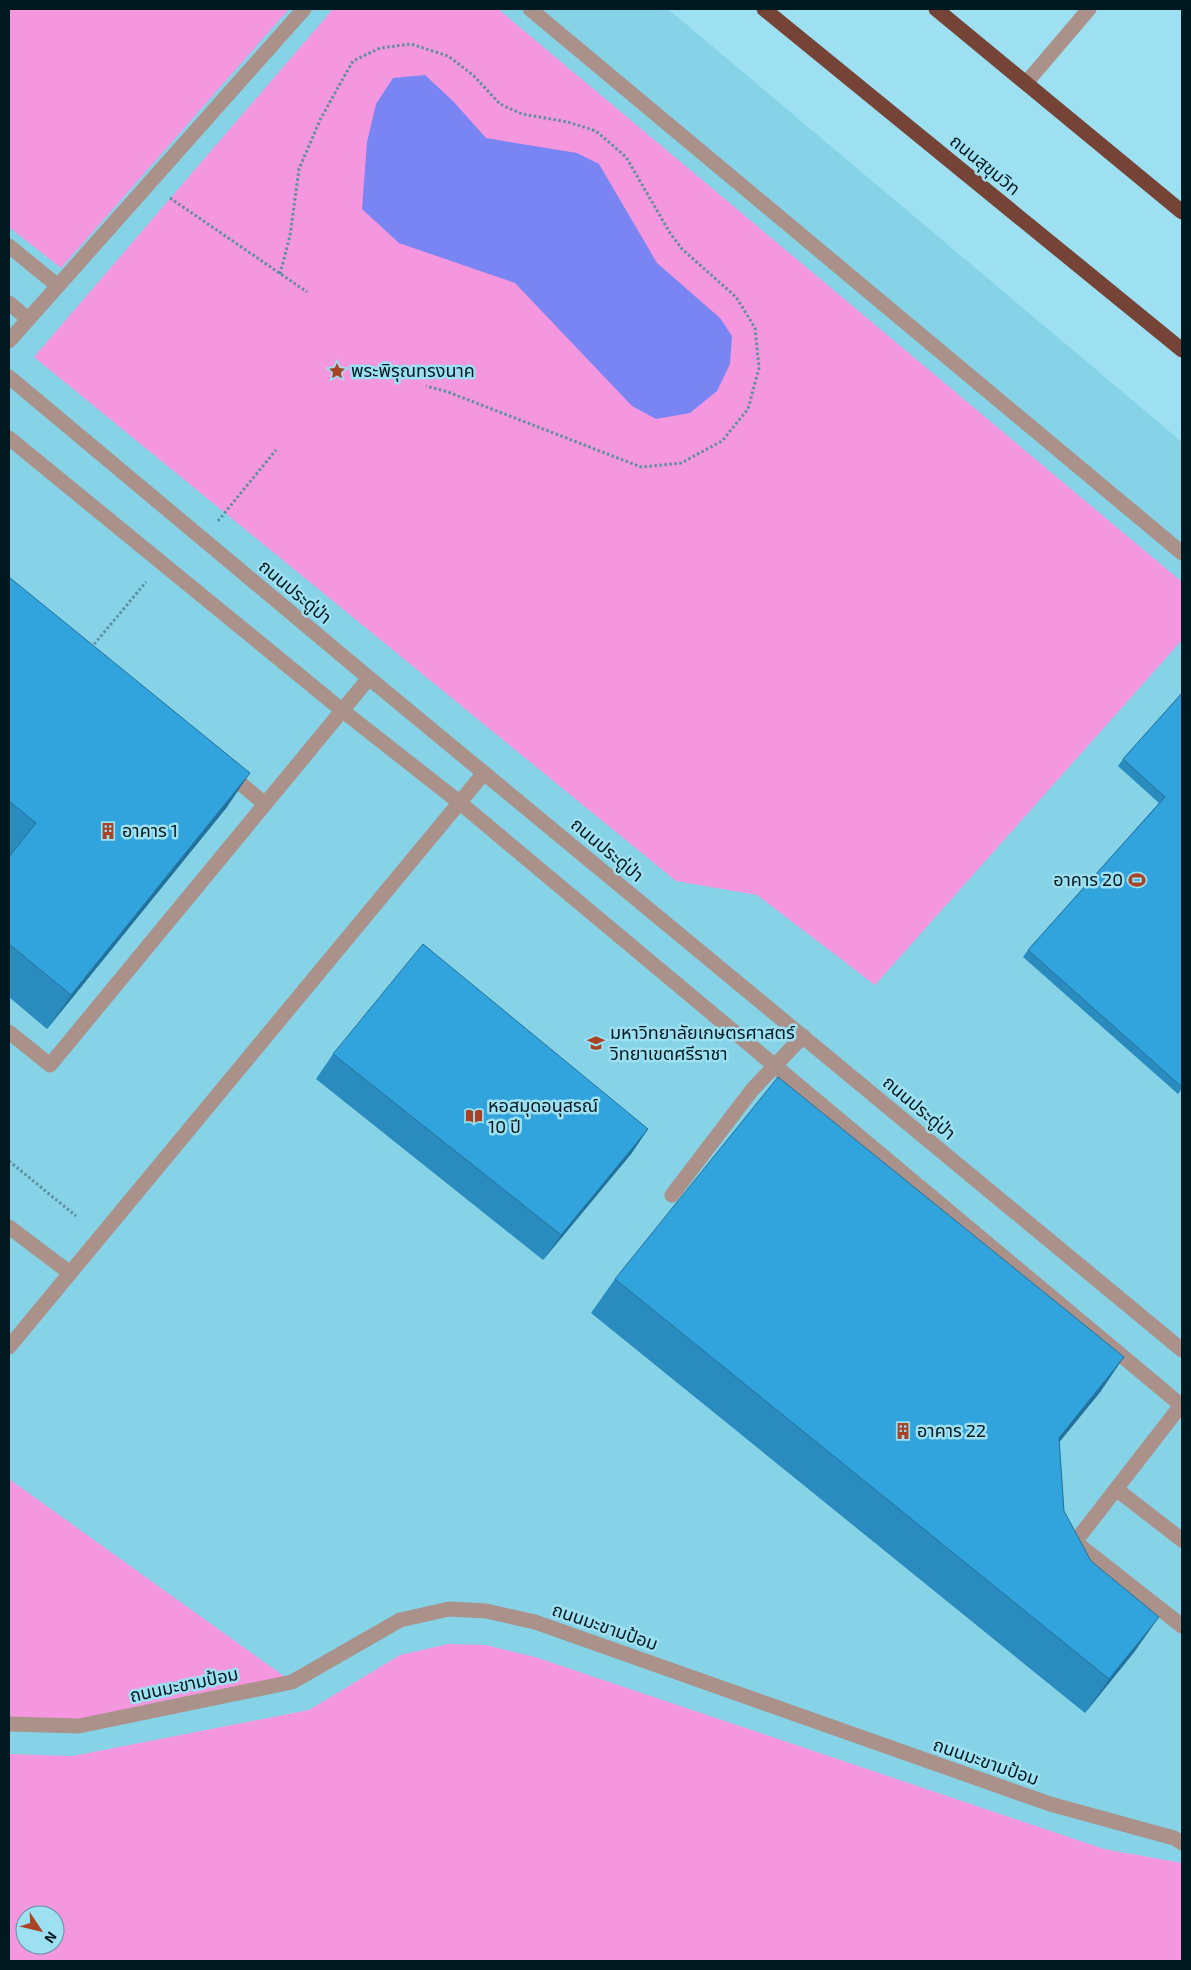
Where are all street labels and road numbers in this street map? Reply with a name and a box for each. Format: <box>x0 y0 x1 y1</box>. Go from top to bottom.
street label: ถนนสุขุมวิท <box>945 129 1025 200</box>
street label: ถนนประดู่ป่า <box>254 555 336 629</box>
street label: ถนนประดู่ป่า <box>566 813 648 887</box>
street label: ถนนประดู่ป่า <box>878 1071 960 1145</box>
street label: ถนนมะขามป้อม <box>549 1598 661 1654</box>
street label: ถนนมะขามป้อม <box>127 1662 240 1706</box>
street label: ถนนมะขามป้อม <box>930 1733 1042 1789</box>

